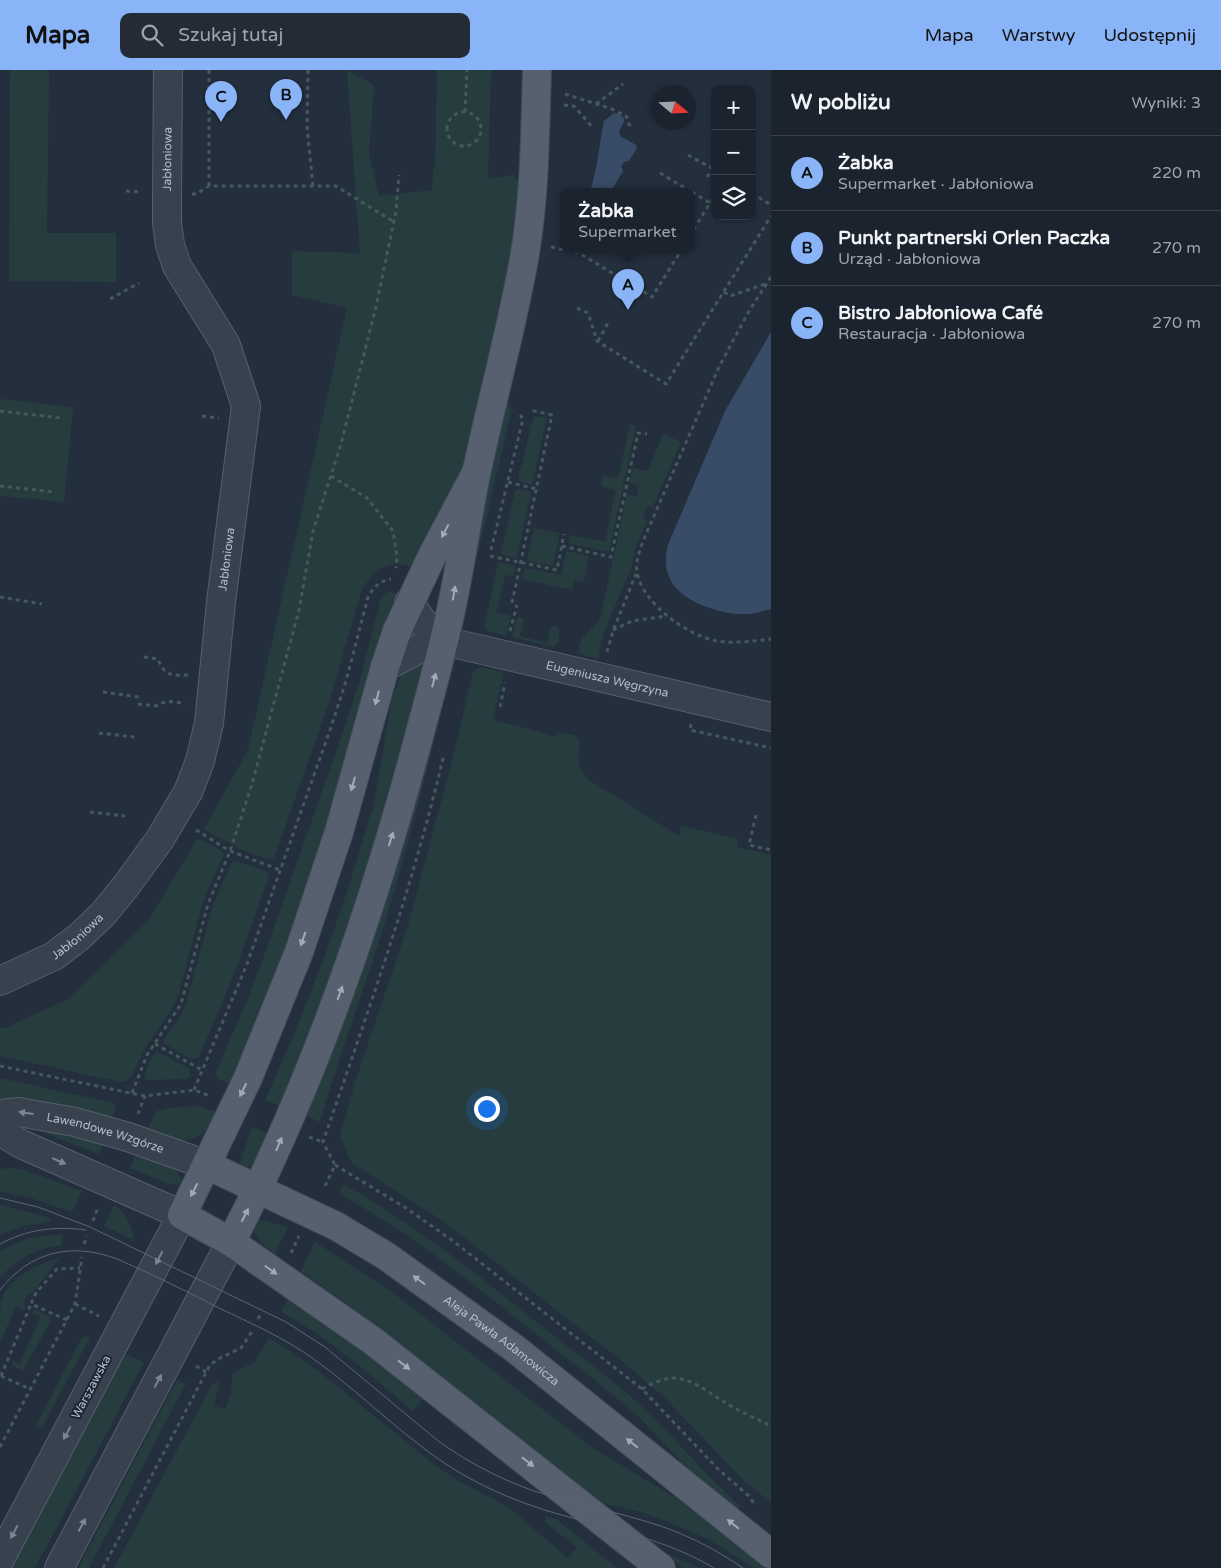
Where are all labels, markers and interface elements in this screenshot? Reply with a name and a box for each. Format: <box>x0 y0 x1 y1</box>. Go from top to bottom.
search box <box>120 13 470 58</box>
text: Mapa <box>25 21 90 50</box>
icon: search <box>138 21 166 49</box>
text: Szukaj tutaj <box>178 24 283 46</box>
text: Mapa <box>925 24 974 46</box>
text: Warstwy <box>1002 24 1075 46</box>
text: Udostępnij <box>1103 24 1196 46</box>
pin: B <box>270 79 302 120</box>
pin: C <box>205 81 237 122</box>
north arrow <box>651 85 696 130</box>
map controls <box>711 85 756 220</box>
button: + <box>711 85 756 130</box>
text: W pobliżu <box>791 90 891 115</box>
text: Wyniki: 3 <box>1132 93 1201 113</box>
street label: Jabłoniowa <box>160 127 175 191</box>
button: − <box>711 130 756 175</box>
text: Żabka <box>838 152 894 174</box>
text: A <box>801 163 813 183</box>
text: 220 m <box>1152 163 1201 183</box>
text: Supermarket · Jabłoniowa <box>838 174 1034 194</box>
button: layers <box>711 175 756 220</box>
popup <box>560 188 695 253</box>
text: Żabka <box>578 200 634 222</box>
text: Supermarket <box>578 222 677 242</box>
text: Punkt partnerski Orlen Paczka <box>838 227 1110 249</box>
text: B <box>801 238 813 258</box>
text: 270 m <box>1152 238 1201 258</box>
text: Urząd · Jabłoniowa <box>838 249 981 269</box>
pin: A <box>612 269 644 310</box>
text: Bistro Jabłoniowa Café <box>838 302 1043 324</box>
text: C <box>801 313 813 333</box>
text: 270 m <box>1152 313 1201 333</box>
text: Restauracja · Jabłoniowa <box>838 324 1025 344</box>
one-way arrow <box>441 524 449 539</box>
street label: Jabłoniowa <box>215 527 237 592</box>
one-way arrow <box>451 584 459 600</box>
street label: Eugeniusza Węgrzyna <box>545 658 670 700</box>
one-way arrow <box>430 673 438 688</box>
one-way arrow <box>372 690 380 705</box>
one-way arrow <box>348 777 356 792</box>
one-way arrow <box>387 831 395 846</box>
street label: Jabłoniowa <box>49 910 106 962</box>
one-way arrow <box>299 932 307 947</box>
one-way arrow <box>336 985 344 1000</box>
one-way arrow <box>239 1083 247 1097</box>
your location <box>474 1096 500 1122</box>
one-way arrow <box>17 1109 33 1117</box>
street label: Lawendowe Wzgórze <box>45 1110 166 1156</box>
one-way arrow <box>275 1137 283 1151</box>
one-way arrow <box>52 1157 66 1165</box>
one-way arrow <box>190 1183 198 1197</box>
one-way arrow <box>241 1208 249 1222</box>
one-way arrow <box>155 1251 163 1265</box>
one-way arrow <box>265 1265 278 1275</box>
one-way arrow <box>413 1275 426 1286</box>
street label: Aleja Pawła Adamowicza <box>441 1292 562 1389</box>
street label: Warszawska <box>68 1353 114 1421</box>
one-way arrow <box>397 1359 410 1370</box>
one-way arrow <box>154 1374 162 1388</box>
one-way arrow <box>63 1425 71 1440</box>
one-way arrow <box>625 1437 638 1448</box>
one-way arrow <box>521 1457 535 1467</box>
one-way arrow <box>78 1518 86 1532</box>
one-way arrow <box>727 1518 740 1529</box>
one-way arrow <box>10 1524 18 1539</box>

